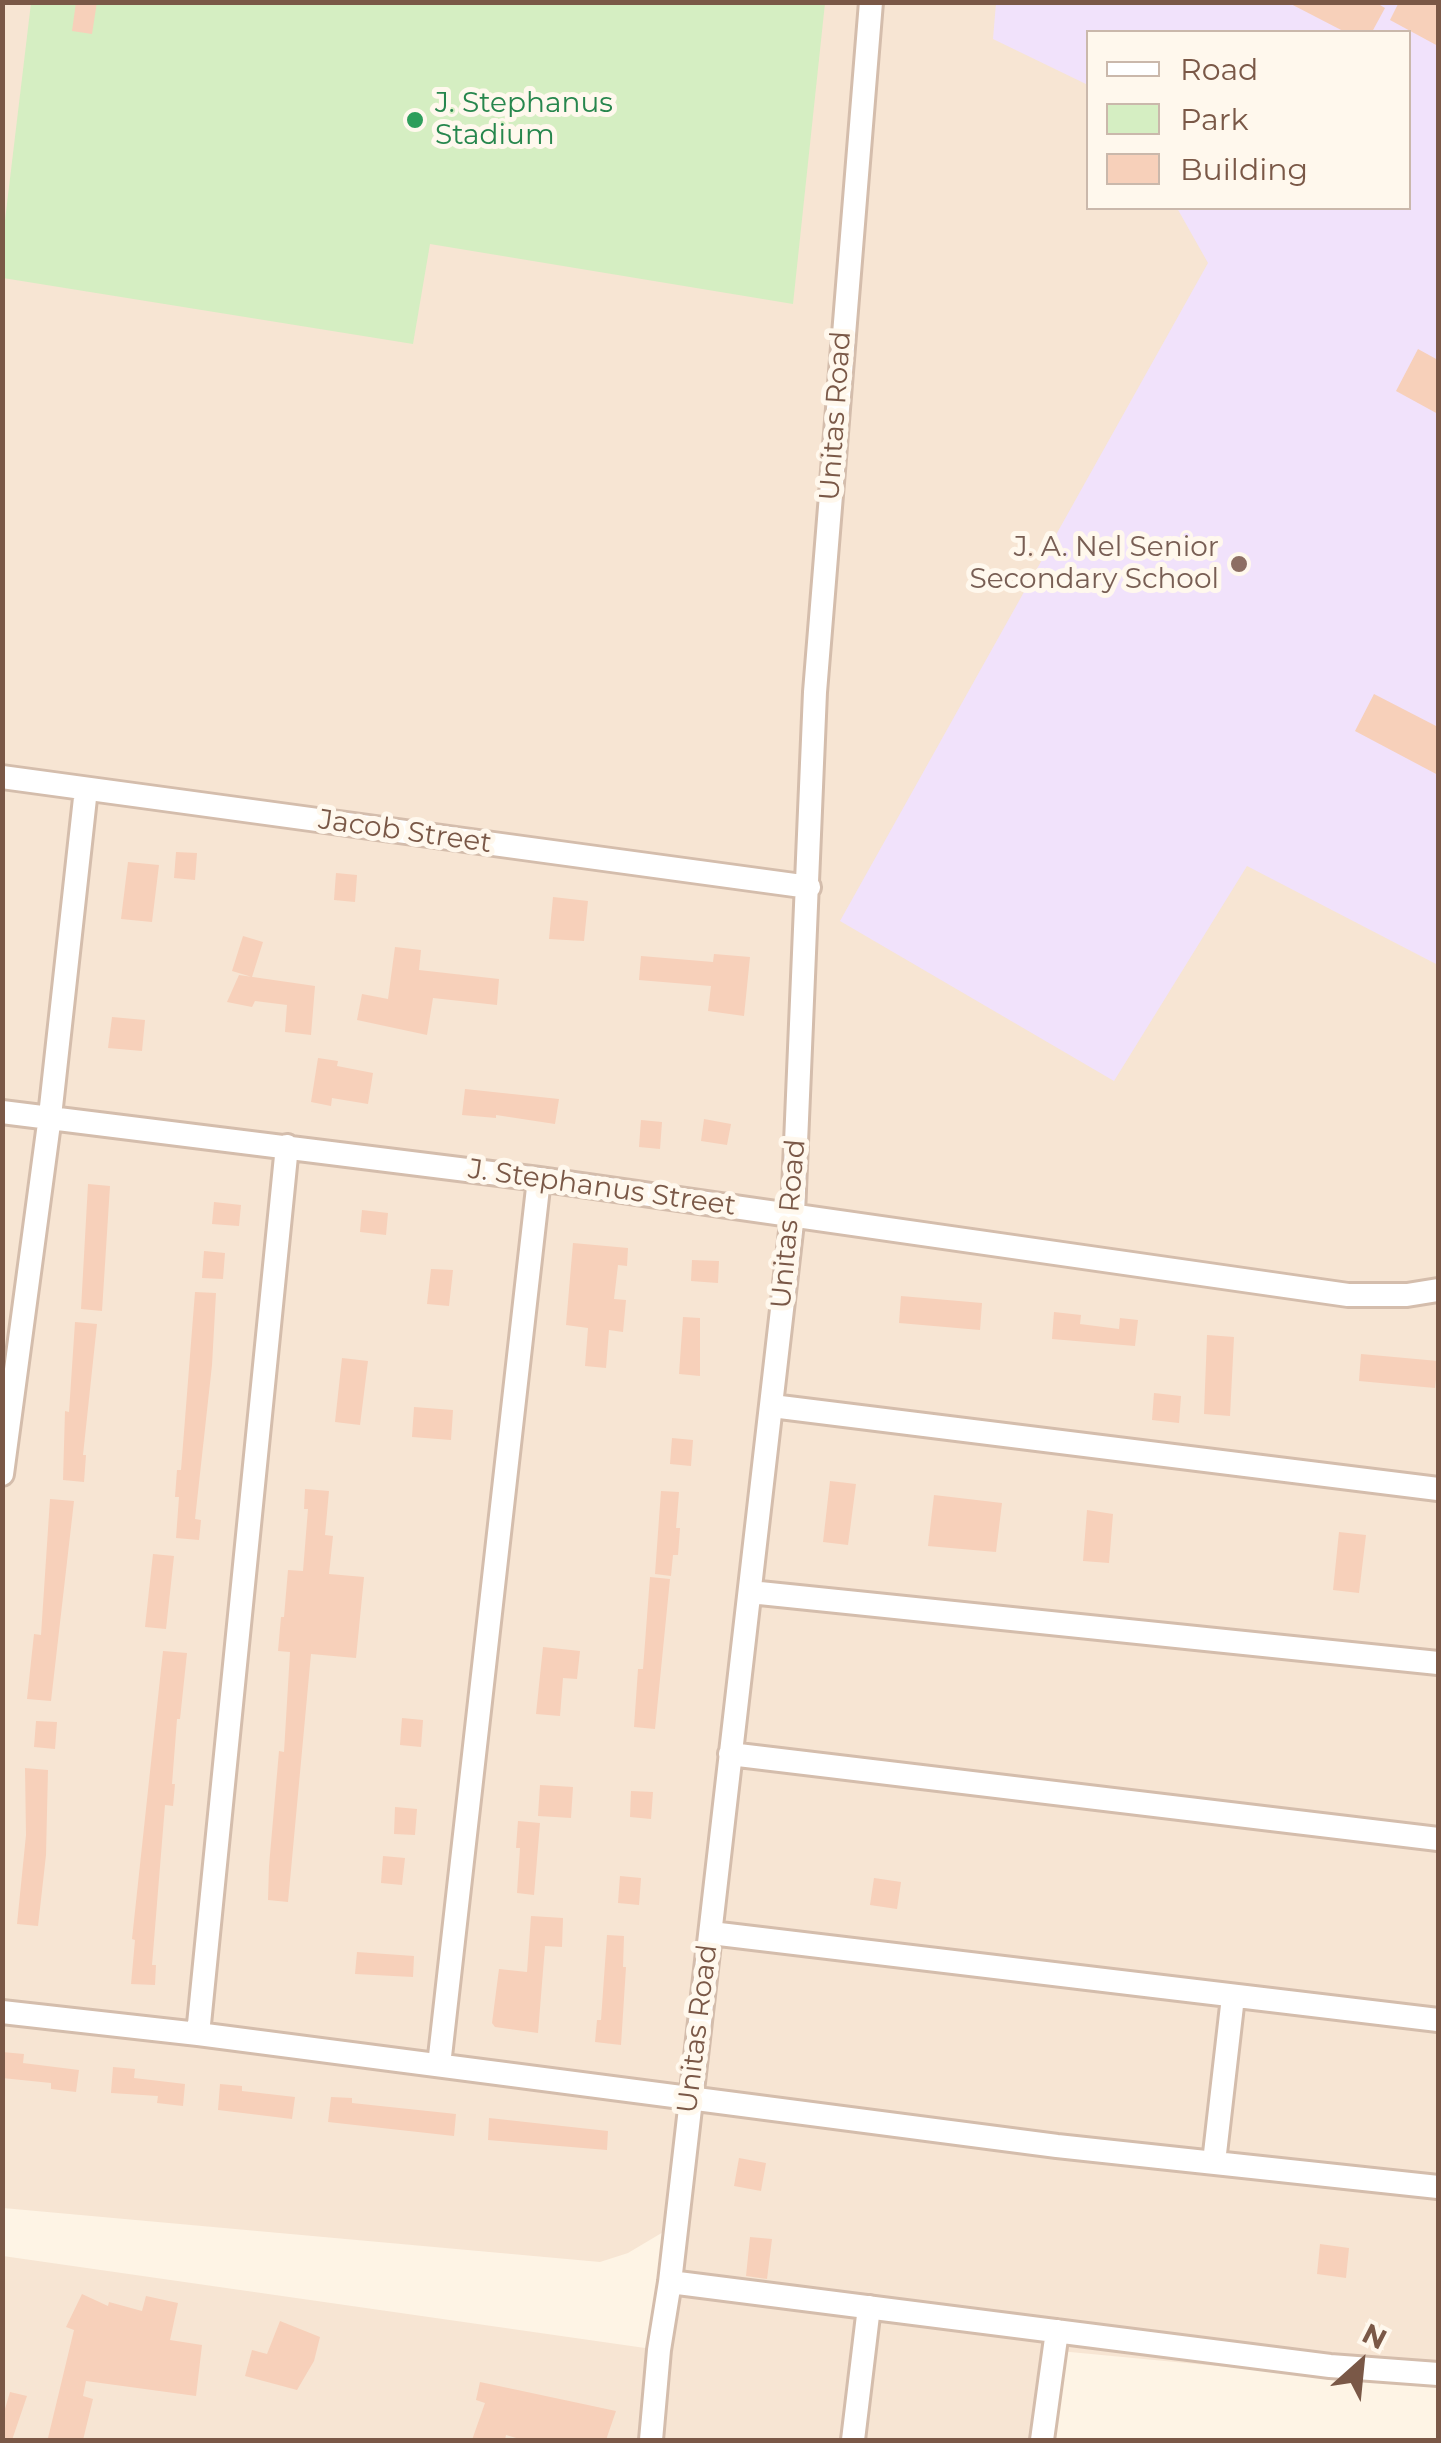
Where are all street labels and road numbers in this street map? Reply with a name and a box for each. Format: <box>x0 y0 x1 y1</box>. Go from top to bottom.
street label: Unitas Road <box>813 330 859 502</box>
street label: Jacob Street <box>316 803 494 861</box>
street label: Unitas Road <box>765 1138 813 1310</box>
street label: J. Stephanus Street <box>466 1153 738 1223</box>
street label: Unitas Road <box>671 1943 725 2115</box>

